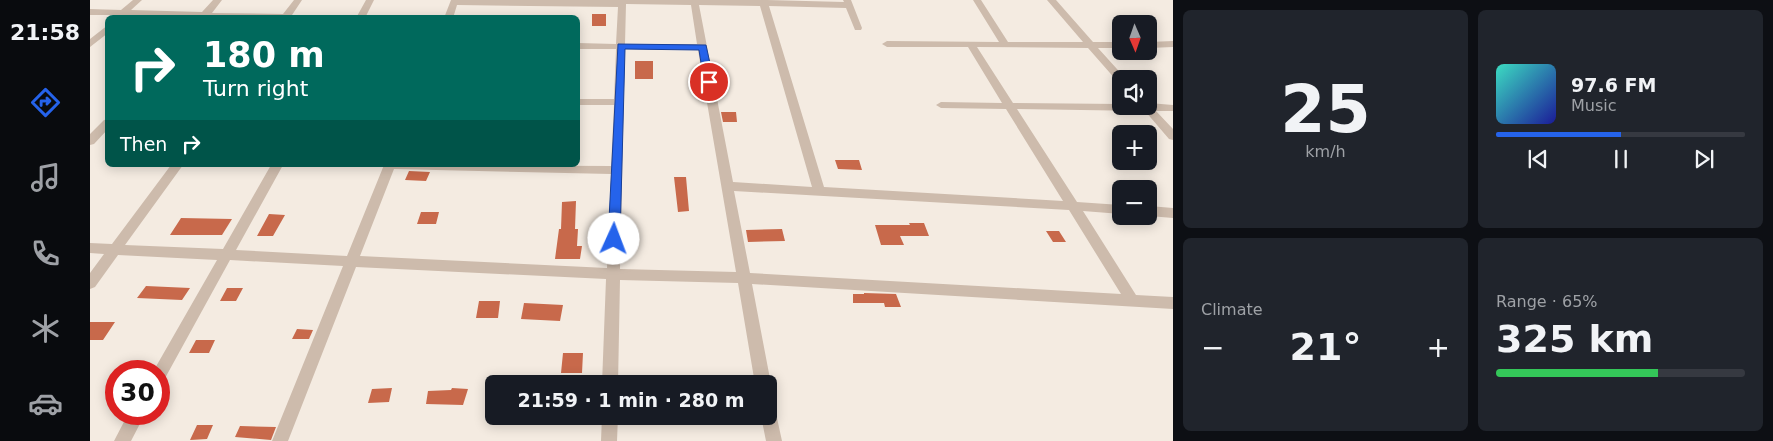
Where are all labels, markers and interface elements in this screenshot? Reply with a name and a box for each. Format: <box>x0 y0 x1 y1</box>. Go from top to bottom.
north arrow <box>1112 15 1158 60</box>
map controls <box>1112 15 1157 225</box>
text: 21:58 <box>10 20 80 45</box>
icon: right <box>120 35 185 100</box>
text: 180 m <box>203 35 325 75</box>
pin <box>688 61 730 103</box>
icon: arrive <box>695 68 723 96</box>
button: sound <box>1112 70 1157 115</box>
text: 25 <box>1280 72 1371 147</box>
text: 97.6 FM <box>1571 74 1656 96</box>
text: Turn right <box>203 76 308 101</box>
icon: directions <box>28 85 63 120</box>
text: Music <box>1571 96 1617 115</box>
button: + <box>1112 125 1157 170</box>
icon: right <box>177 130 205 158</box>
text: Then <box>120 133 167 155</box>
text: km/h <box>1305 142 1346 161</box>
icon: previous <box>1524 145 1552 173</box>
icon: pause <box>1607 145 1635 173</box>
icon: next <box>1690 145 1718 173</box>
icon: music <box>28 160 63 195</box>
button: − <box>1112 180 1157 225</box>
position arrow <box>587 212 639 264</box>
icon: phone <box>28 236 63 271</box>
text: Range · 65% <box>1496 292 1598 311</box>
text: Climate <box>1201 300 1263 319</box>
icon: climate <box>28 311 63 346</box>
text: 325 km <box>1496 317 1653 361</box>
text: 21° <box>1290 325 1361 369</box>
text: − <box>1201 331 1224 364</box>
text: + <box>1427 331 1450 364</box>
speed limit sign: 30 <box>105 360 170 425</box>
icon: car <box>28 386 63 421</box>
text: 21:59 · 1 min · 280 m <box>517 389 745 411</box>

